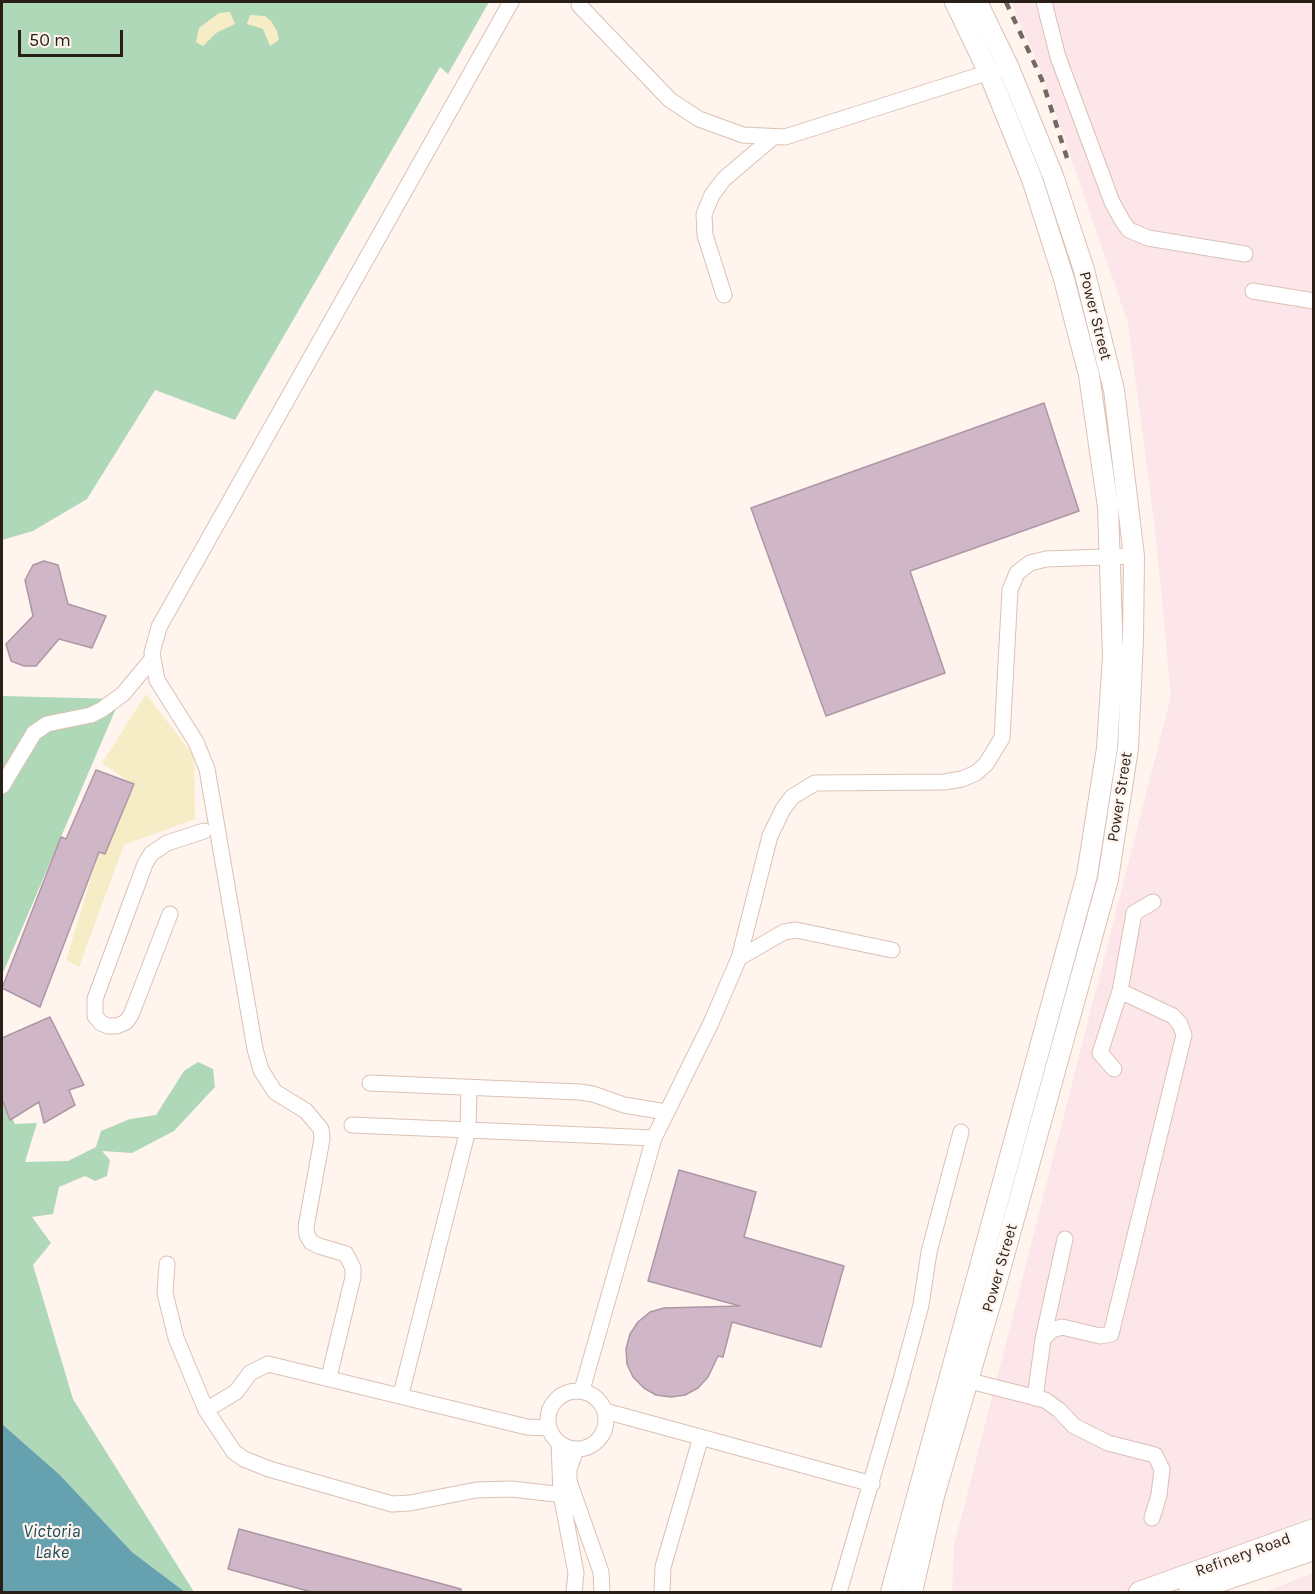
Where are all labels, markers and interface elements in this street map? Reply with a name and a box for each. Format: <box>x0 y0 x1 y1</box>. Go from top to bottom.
scale bar <box>21 18 126 56</box>
text: 50 m <box>29 29 71 51</box>
street label: Power Street <box>1075 270 1115 362</box>
street label: Power Street <box>1103 751 1137 843</box>
street label: Power Street <box>978 1222 1022 1314</box>
water label: Victoria Lake <box>23 1521 81 1564</box>
street label: Refinery Road <box>1193 1529 1293 1581</box>

